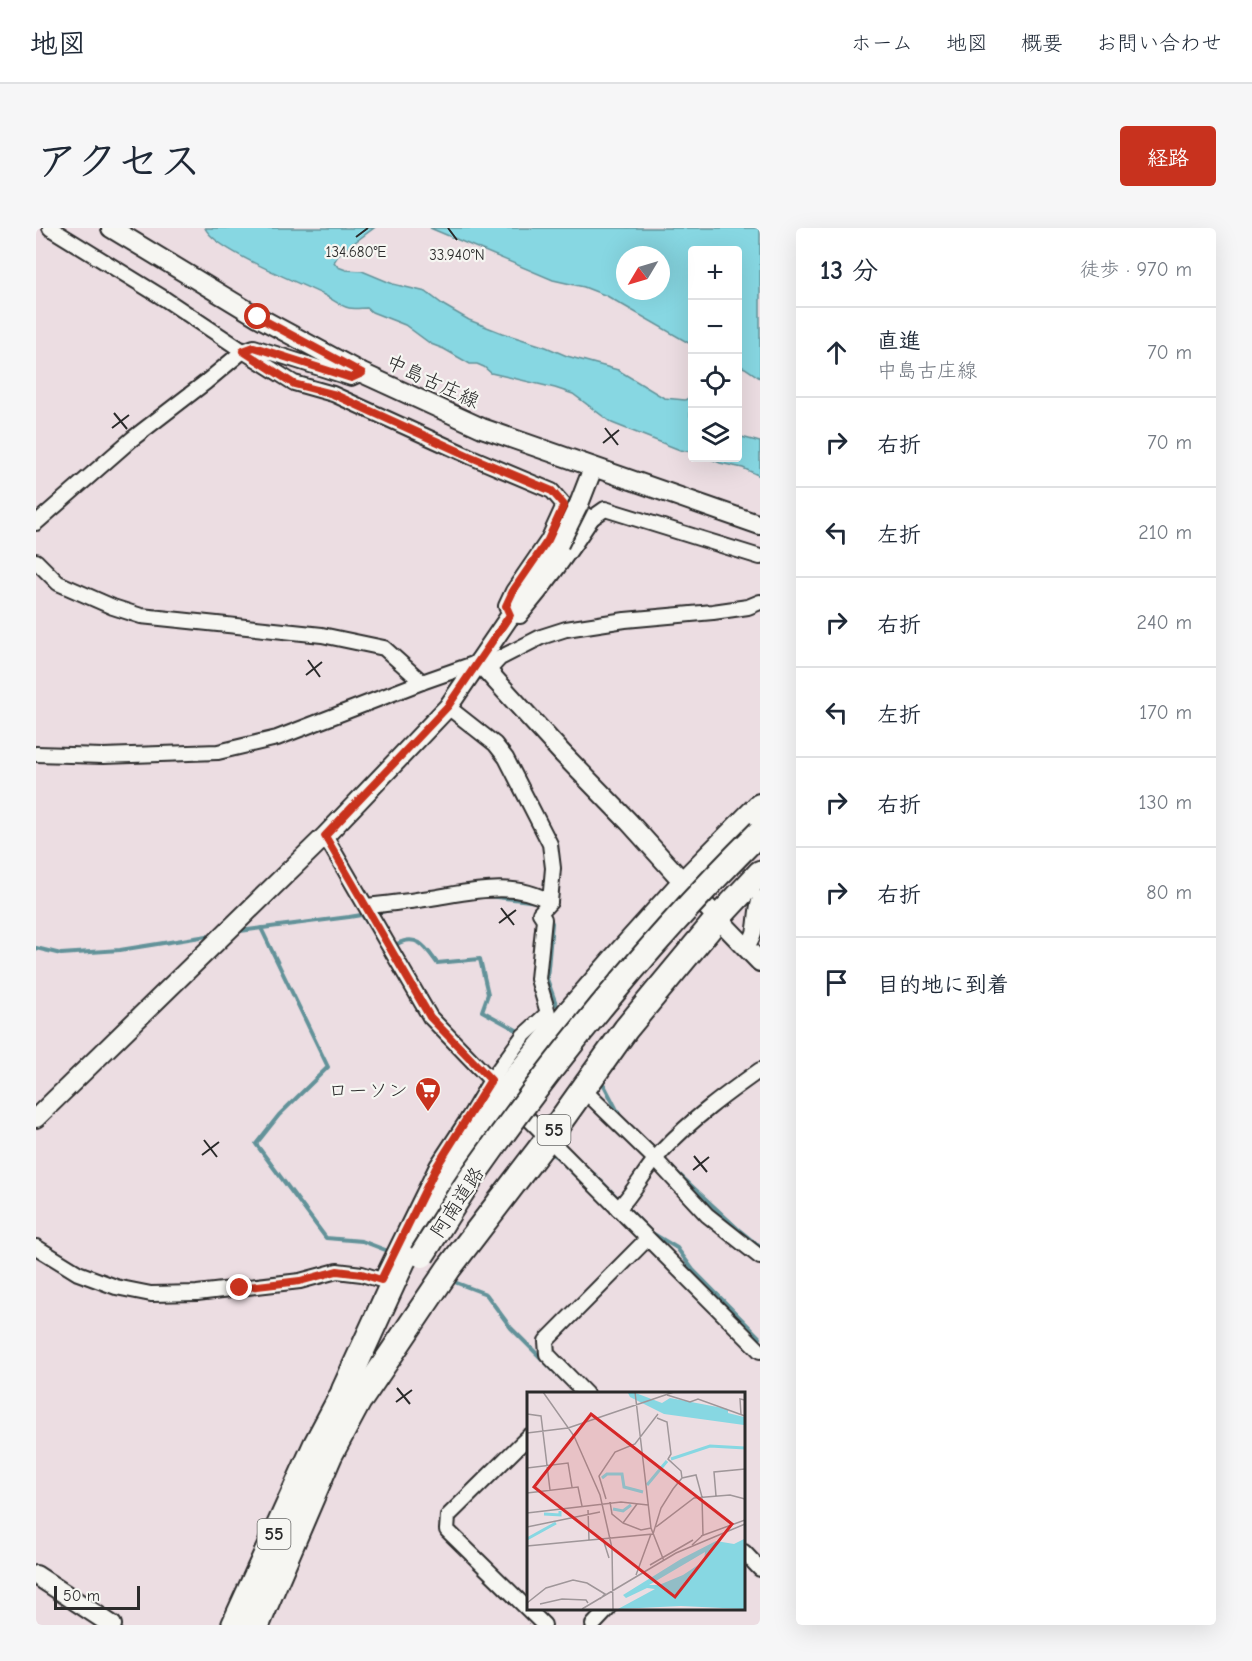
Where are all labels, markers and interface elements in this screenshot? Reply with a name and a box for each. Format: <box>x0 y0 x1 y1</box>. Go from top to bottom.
text: 地図 <box>30 28 86 60</box>
text: ホーム <box>851 31 913 55</box>
text: 地図 <box>946 31 988 55</box>
text: 概要 <box>1021 31 1063 55</box>
text: お問い合わせ <box>1096 31 1222 55</box>
button: 経路 <box>1120 126 1216 186</box>
text: アクセス <box>36 137 201 186</box>
text: 134.680°E <box>326 243 386 261</box>
text: 33.940°N <box>429 246 485 264</box>
north arrow <box>616 246 670 300</box>
map controls <box>688 246 742 462</box>
button: + <box>688 246 742 300</box>
text: 13 分 <box>820 256 878 286</box>
text: 徒歩 · 970 m <box>1080 258 1192 281</box>
button: − <box>688 300 742 354</box>
route start <box>244 303 270 329</box>
text: 直進 <box>877 328 921 354</box>
icon: ahead <box>820 336 853 369</box>
text: 70 m <box>1147 341 1192 364</box>
street label: 中島古庄線 <box>383 350 483 413</box>
button: locate <box>688 354 742 408</box>
text: 中島古庄線 <box>877 359 977 382</box>
button: layers <box>688 408 742 462</box>
icon: right <box>820 426 853 459</box>
text: 70 m <box>1147 431 1192 454</box>
text: 右折 <box>877 432 921 458</box>
icon: left <box>820 516 853 549</box>
text: 210 m <box>1138 521 1192 544</box>
text: 左折 <box>877 522 921 548</box>
icon: right <box>820 606 853 639</box>
text: 240 m <box>1137 611 1192 634</box>
text: 右折 <box>877 612 921 638</box>
icon: left <box>820 696 853 729</box>
text: 170 m <box>1139 701 1192 724</box>
text: 左折 <box>877 702 921 728</box>
icon: right <box>820 786 853 819</box>
text: 130 m <box>1139 791 1192 814</box>
text: 右折 <box>877 792 921 818</box>
icon: right <box>820 876 853 909</box>
text: 80 m <box>1146 881 1192 904</box>
text: 右折 <box>877 882 921 908</box>
icon: arrive <box>820 966 853 999</box>
text: 目的地に到着 <box>877 972 1009 998</box>
supermarket icon: ローソン <box>413 1075 443 1113</box>
place label: ローソン <box>328 1079 408 1102</box>
road number: 55 <box>538 1115 570 1145</box>
street label: 阿南道路 <box>426 1162 489 1242</box>
route end <box>226 1274 252 1300</box>
inset map <box>527 1392 745 1610</box>
road number: 55 <box>258 1519 290 1549</box>
scale bar <box>54 1583 140 1610</box>
text: 50 m <box>63 1587 100 1605</box>

